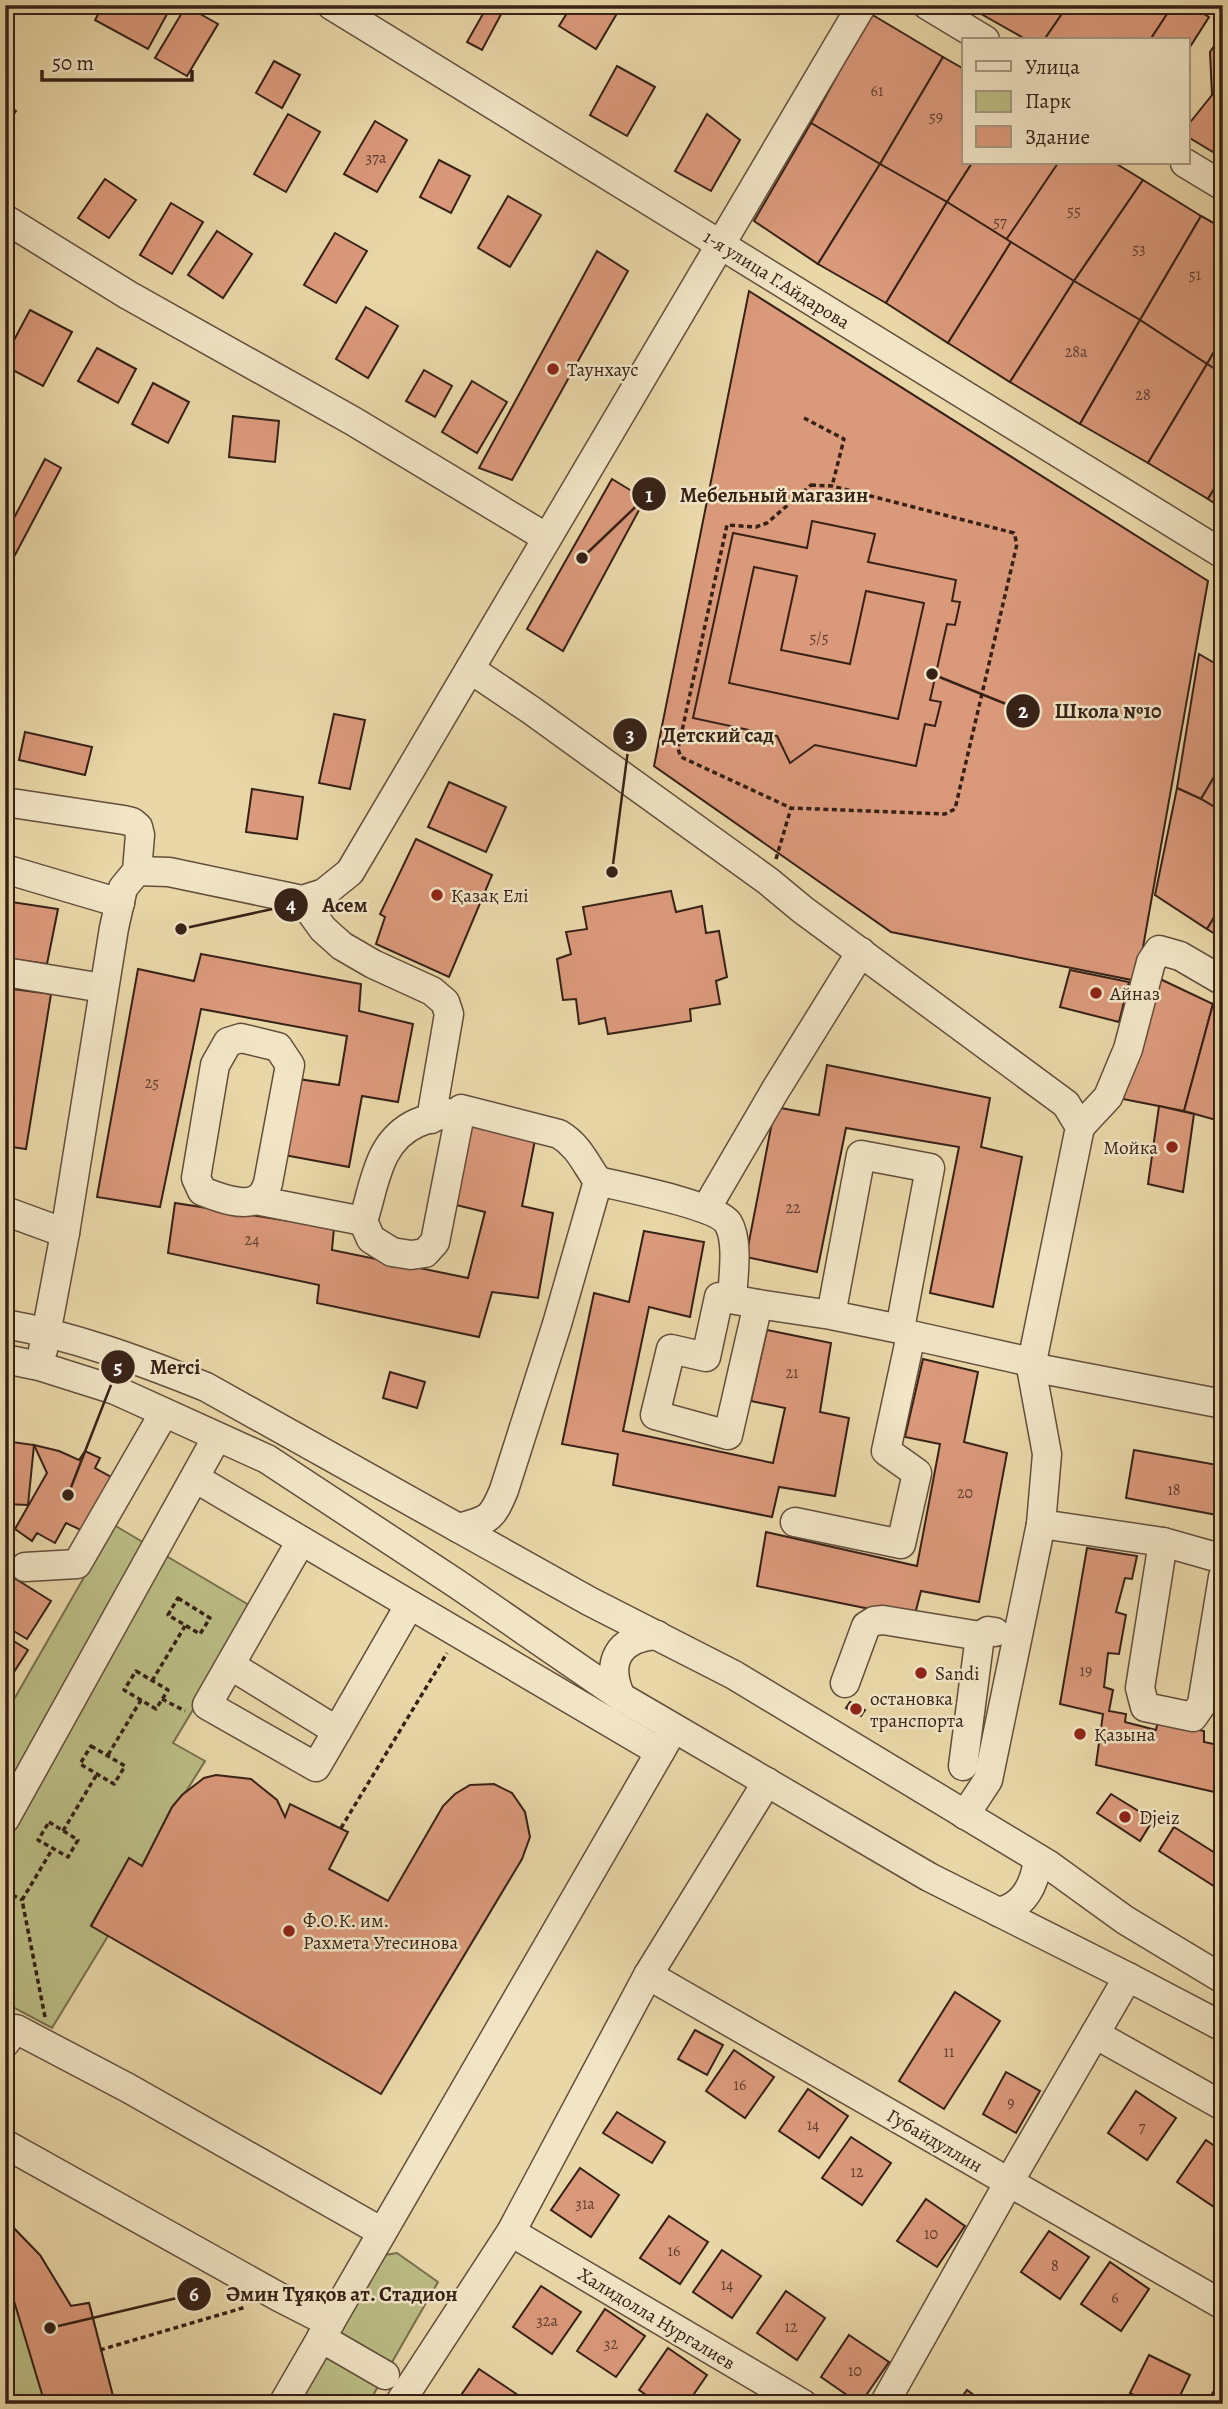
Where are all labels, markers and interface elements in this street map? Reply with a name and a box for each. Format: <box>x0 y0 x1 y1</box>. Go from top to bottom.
scale bar <box>42 38 192 82</box>
legend <box>962 38 1190 164</box>
text: 50 m <box>52 49 94 77</box>
text: Улица <box>1025 53 1080 81</box>
house number: 61 <box>871 80 884 102</box>
text: Парк <box>1025 87 1071 115</box>
house number: 59 <box>929 106 943 128</box>
text: Здание <box>1025 123 1090 151</box>
house number: 37а <box>366 147 387 169</box>
house number: 55 <box>1067 200 1081 222</box>
house number: 57 <box>993 211 1007 233</box>
street label: 1-я улица Г.Айдарова <box>698 224 855 336</box>
house number: 53 <box>1132 238 1146 260</box>
house number: 51 <box>1189 264 1202 286</box>
house number: 28а <box>1065 341 1088 363</box>
place label: Таунхаус <box>567 357 638 383</box>
marker: Таунхаус <box>545 361 561 377</box>
house number: 28 <box>1135 384 1151 406</box>
callout: Мебельный магазин <box>631 473 883 515</box>
text: 1 <box>645 481 653 509</box>
text: Мебельный магазин <box>680 481 868 509</box>
house number: 5/5 <box>809 627 829 649</box>
callout: Школа №10 <box>1005 690 1176 732</box>
text: 2 <box>1018 697 1028 725</box>
text: Школа №10 <box>1054 697 1162 725</box>
callout: Детский сад <box>613 714 788 756</box>
text: 3 <box>625 721 635 749</box>
text: Детский сад <box>662 721 774 749</box>
place label: Қазақ Елі <box>451 883 529 909</box>
callout: Асем <box>274 884 382 926</box>
marker: Қазақ Елі <box>429 887 445 903</box>
text: 4 <box>286 891 296 919</box>
text: Асем <box>321 891 368 919</box>
place label: Айназ <box>1109 981 1160 1007</box>
marker: Айназ <box>1088 985 1104 1001</box>
house number: 25 <box>145 1072 159 1094</box>
place label: Мойка <box>1103 1135 1158 1161</box>
marker: Мойка <box>1164 1139 1180 1155</box>
house number: 22 <box>785 1197 801 1219</box>
house number: 24 <box>245 1229 259 1251</box>
callout: Merci <box>101 1346 215 1388</box>
text: 5 <box>114 1353 123 1381</box>
text: Merci <box>150 1353 200 1381</box>
house number: 21 <box>785 1362 799 1384</box>
house number: 18 <box>1167 1479 1181 1501</box>
house number: 20 <box>957 1482 973 1504</box>
house number: 19 <box>1080 1660 1092 1682</box>
place label: Sandi <box>935 1661 980 1687</box>
marker: Sandi <box>913 1665 929 1681</box>
place label: остановка транспорта <box>870 1686 964 1734</box>
marker: остановка транспорта <box>848 1701 864 1717</box>
place label: Қазына <box>1094 1722 1156 1748</box>
marker: Қазына <box>1072 1726 1088 1742</box>
place label: Djeiz <box>1139 1805 1180 1831</box>
marker: Djeiz <box>1117 1809 1133 1825</box>
place label: Ф.О.К. им. Рахмета Утесинова <box>303 1908 459 1956</box>
marker: Ф.О.К. им. Рахмета Утесинова <box>281 1923 297 1939</box>
house number: 11 <box>944 2041 955 2063</box>
house number: 16 <box>734 2074 746 2096</box>
house number: 9 <box>1007 2092 1015 2114</box>
street label: Губайдуллин <box>882 2103 987 2179</box>
house number: 14 <box>807 2114 819 2136</box>
house number: 7 <box>1139 2116 1146 2138</box>
house number: 12 <box>850 2161 864 2183</box>
house number: 31а <box>575 2193 595 2215</box>
house number: 10 <box>924 2223 938 2245</box>
house number: 16 <box>668 2240 680 2262</box>
house number: 8 <box>1051 2255 1059 2277</box>
street label: Халидолла Нургалиев <box>573 2262 740 2376</box>
callout: Әмин Тұяқов ат. Стадион <box>177 2273 472 2315</box>
house number: 14 <box>721 2274 733 2296</box>
text: 6 <box>189 2280 199 2308</box>
text: Әмин Тұяқов ат. Стадион <box>226 2280 458 2308</box>
house number: 6 <box>1111 2287 1119 2309</box>
house number: 32а <box>536 2310 558 2332</box>
house number: 12 <box>784 2316 798 2338</box>
house number: 32 <box>604 2333 619 2355</box>
house number: 10 <box>848 2360 862 2382</box>

